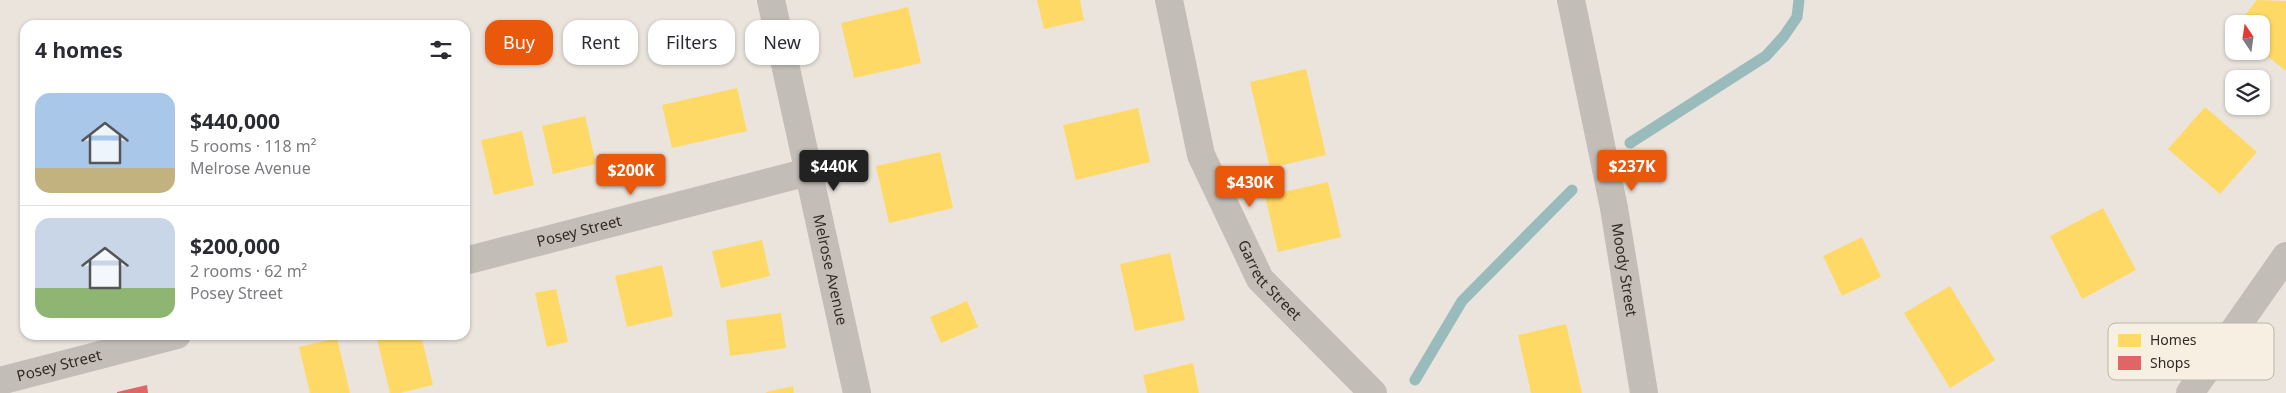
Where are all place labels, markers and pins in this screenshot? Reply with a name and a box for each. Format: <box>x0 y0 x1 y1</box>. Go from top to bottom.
pin: $440K <box>799 150 869 192</box>
pin: $237K <box>1597 150 1667 192</box>
pin: $200K <box>596 154 666 196</box>
pin: $430K <box>1215 166 1285 208</box>

